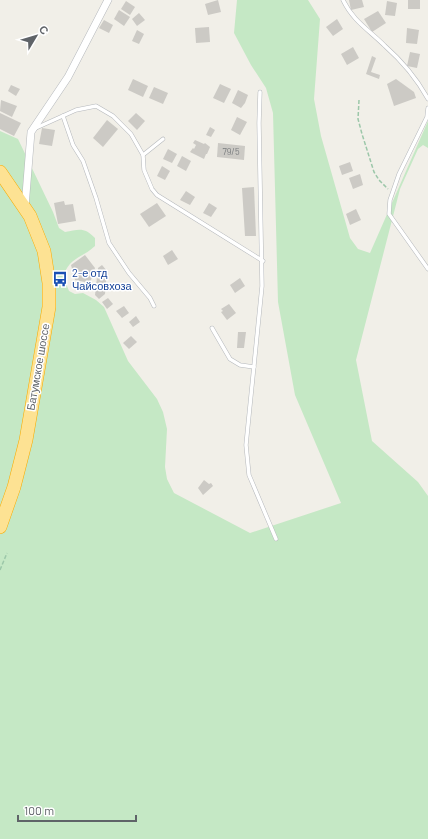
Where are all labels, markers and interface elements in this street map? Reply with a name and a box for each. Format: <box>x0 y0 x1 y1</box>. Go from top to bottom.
north arrow <box>16 16 56 56</box>
text: С <box>37 22 52 37</box>
house number: 79/5 <box>222 146 240 157</box>
place label: 2-е отд Чайсовхоза <box>72 266 133 292</box>
bus stop icon: 2-е отд Чайсовхоза <box>51 270 69 288</box>
street label: Батумское шоссе <box>23 322 52 411</box>
scale bar <box>18 797 136 823</box>
text: 100 m <box>24 803 54 817</box>

